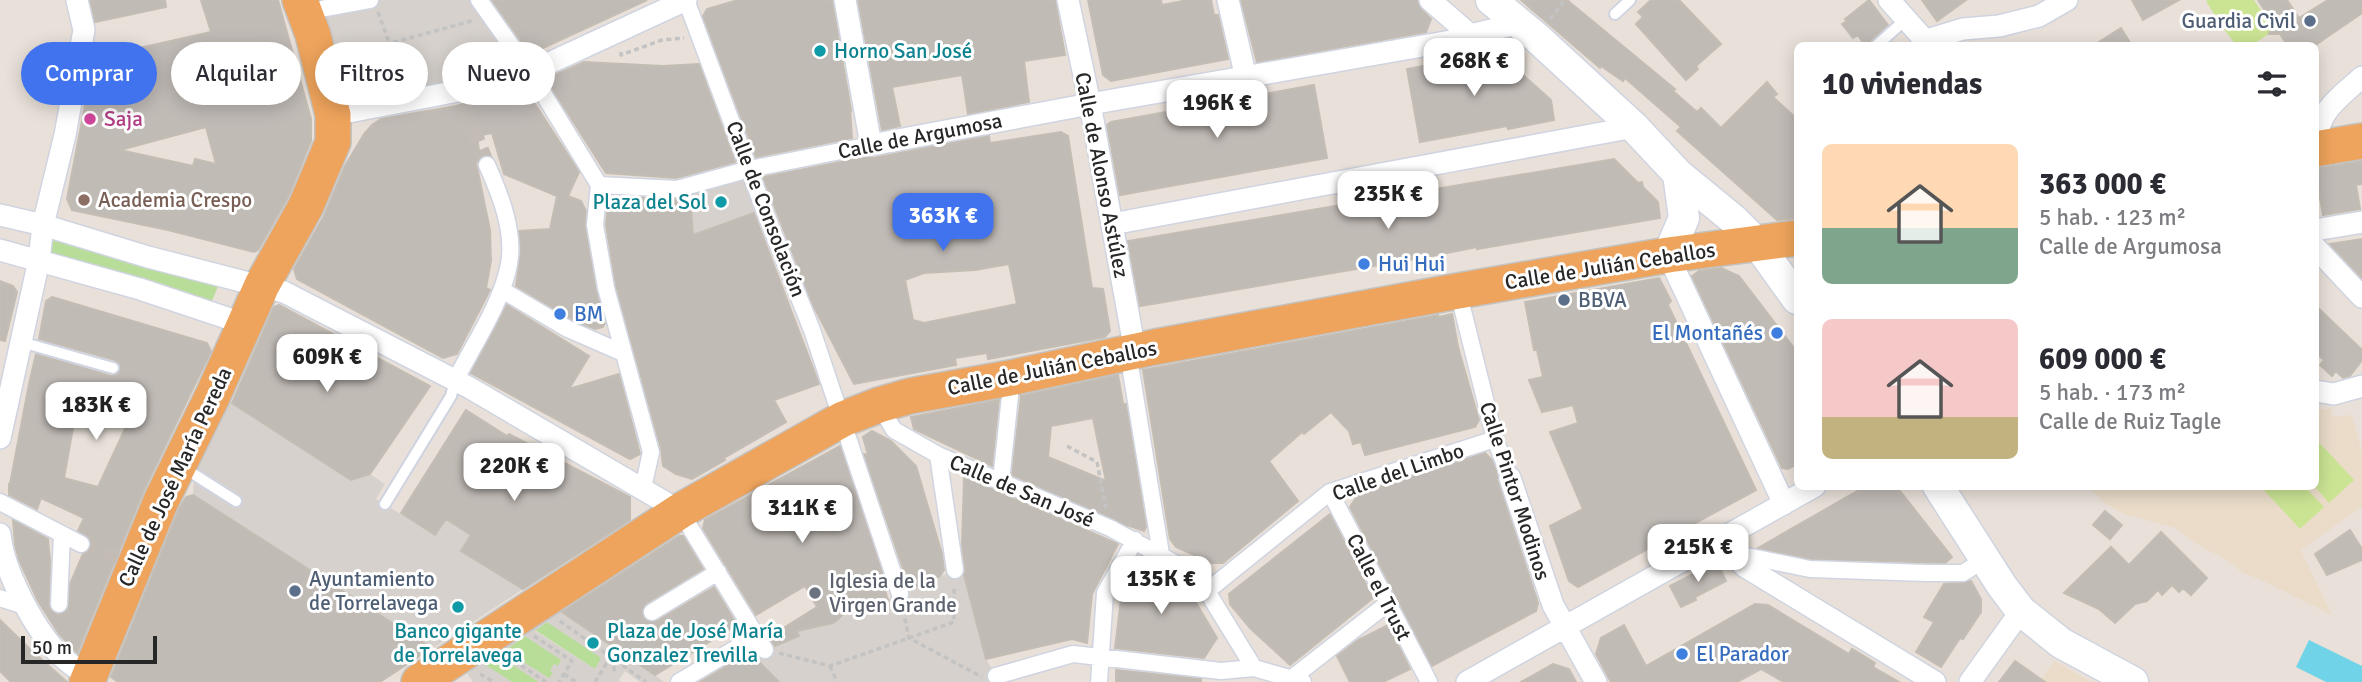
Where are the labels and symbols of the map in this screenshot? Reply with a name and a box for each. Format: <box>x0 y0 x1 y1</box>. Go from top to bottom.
place label: Guardia Civil <box>2182 8 2296 34</box>
marker: Guardia Civil <box>2302 13 2318 29</box>
place label: Horno San José <box>834 38 972 64</box>
pin: 268K € <box>1417 38 1531 98</box>
marker: Horno San José <box>812 43 828 59</box>
street label: Calle de Alonso Astúlez <box>1069 70 1135 280</box>
pin: 196K € <box>1160 80 1274 140</box>
place label: Saja <box>104 106 143 132</box>
street label: Calle de Argumosa <box>836 107 1004 165</box>
marker: Saja <box>82 111 98 127</box>
street label: Calle de Consolación <box>720 117 812 301</box>
pin: 235K € <box>1331 172 1445 231</box>
place label: Academia Crespo <box>98 187 252 213</box>
place label: Plaza del Sol <box>592 189 707 215</box>
marker: Academia Crespo <box>76 192 92 208</box>
marker: Plaza del Sol <box>713 194 729 210</box>
pin: 363K € <box>886 194 1000 253</box>
street label: Calle de Julián Ceballos <box>1503 237 1717 295</box>
place label: Hui Hui <box>1378 251 1445 277</box>
marker: Hui Hui <box>1356 256 1372 272</box>
place label: BBVA <box>1578 287 1627 313</box>
marker: BBVA <box>1556 292 1572 308</box>
place label: BM <box>574 301 604 327</box>
marker: BM <box>552 306 568 322</box>
place label: El Montañés <box>1652 320 1763 346</box>
marker: El Montañés <box>1769 325 1785 341</box>
pin: 609K € <box>270 334 384 394</box>
street label: Calle de Julián Ceballos <box>945 335 1159 401</box>
street label: Calle de José María Pereda <box>113 363 237 591</box>
pin: 183K € <box>39 382 153 442</box>
street label: Calle Pintor Modinos <box>1474 399 1556 583</box>
street label: Calle del Limbo <box>1329 437 1467 507</box>
pin: 220K € <box>457 444 571 503</box>
street label: Calle de San José <box>946 449 1098 533</box>
pin: 311K € <box>745 486 859 545</box>
pin: 215K € <box>1641 524 1755 584</box>
street label: Calle el Trust <box>1341 529 1417 645</box>
pin: 135K € <box>1104 556 1218 616</box>
place label: Ayuntamiento de Torrelavega <box>309 566 438 616</box>
place label: Iglesia de la Virgen Grande <box>829 568 957 618</box>
marker: Ayuntamiento de Torrelavega <box>287 583 303 599</box>
marker: Iglesia de la Virgen Grande <box>807 585 823 601</box>
marker: Banco gigante de Torrelavega <box>450 599 466 615</box>
place label: Banco gigante de Torrelavega <box>393 618 523 668</box>
place label: Plaza de José María Gonzalez Trevilla <box>607 618 783 668</box>
scale bar <box>21 633 158 665</box>
marker: Plaza de José María Gonzalez Trevilla <box>585 635 601 651</box>
place label: El Parador <box>1696 641 1789 667</box>
marker: El Parador <box>1674 646 1690 662</box>

